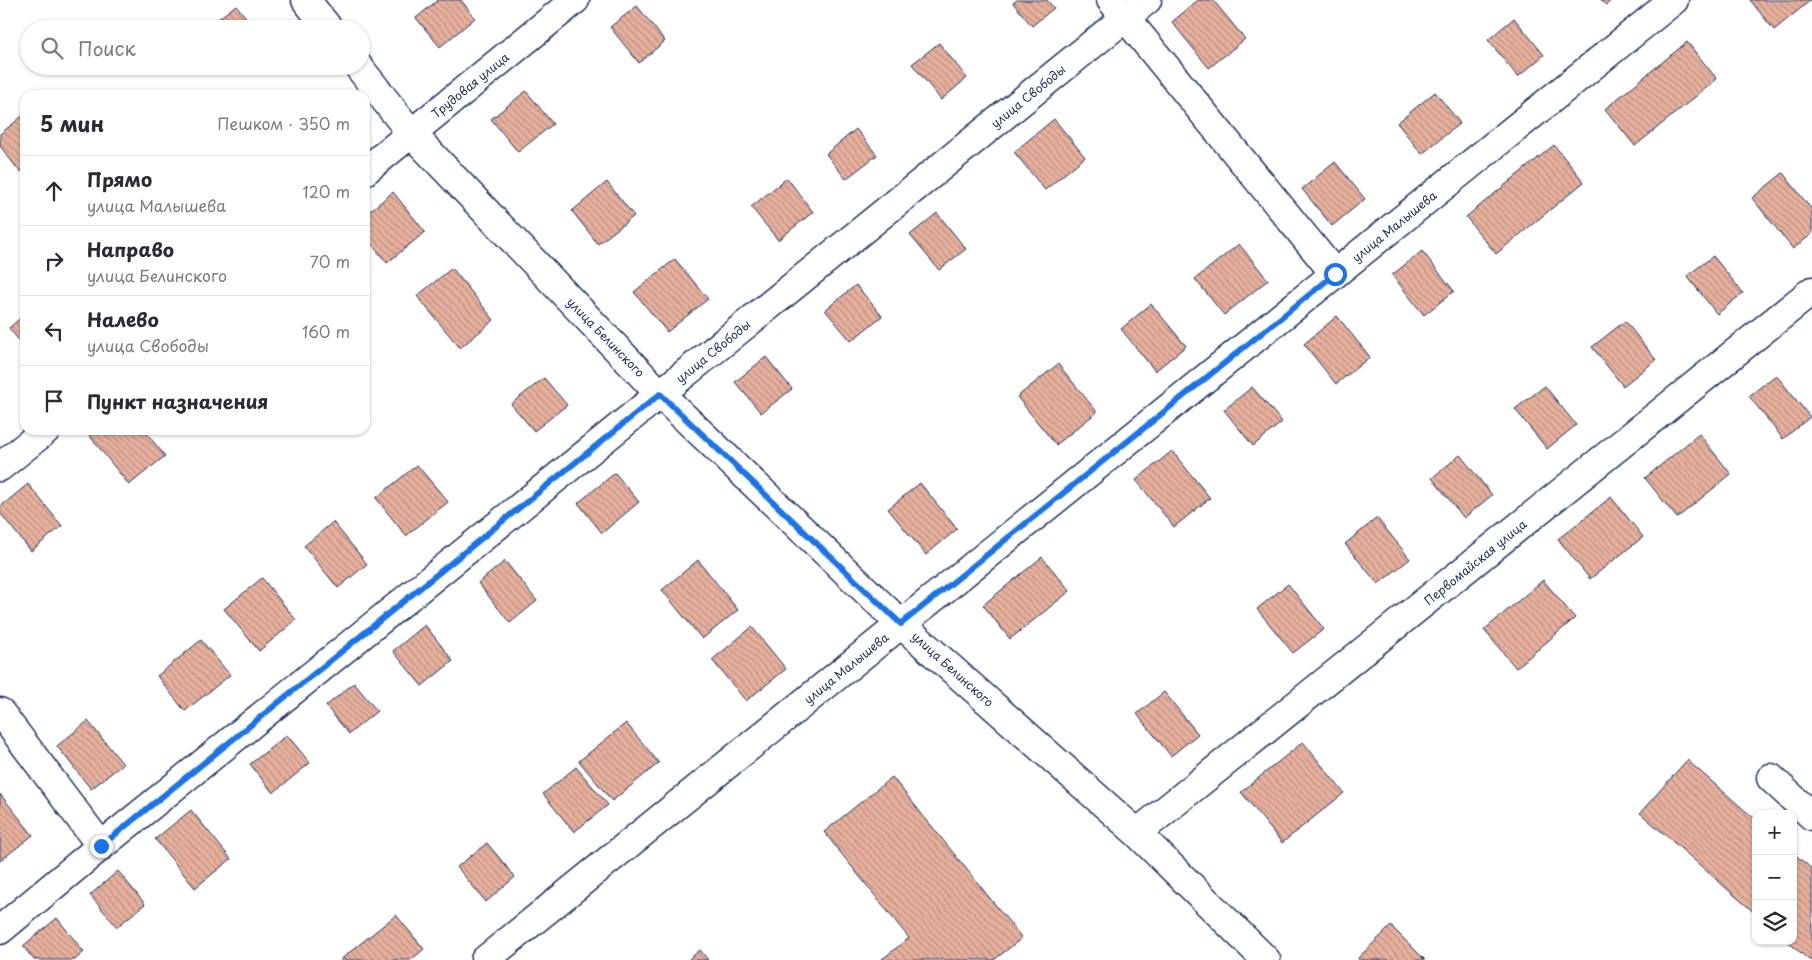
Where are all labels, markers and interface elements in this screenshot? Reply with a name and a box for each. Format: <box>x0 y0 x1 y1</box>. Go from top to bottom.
search box <box>20 20 370 75</box>
icon: search <box>38 34 66 62</box>
text: Поиск <box>78 34 136 62</box>
street label: Трудовая улица <box>427 48 513 122</box>
street label: улица Свободы <box>987 60 1069 132</box>
text: 5 мин <box>40 107 104 139</box>
text: Пешком · 350 m <box>217 111 350 135</box>
text: Прямо <box>87 165 152 193</box>
icon: ahead <box>40 177 68 205</box>
text: 120 m <box>303 179 350 203</box>
street label: улица Малышева <box>1348 186 1441 266</box>
text: улица Малышева <box>87 193 226 217</box>
text: Направо <box>87 235 174 263</box>
icon: right <box>40 247 68 275</box>
text: 70 m <box>310 249 350 273</box>
text: улица Белинского <box>87 263 227 287</box>
route start <box>1324 263 1347 286</box>
street label: улица Белинского <box>563 293 649 381</box>
text: Налево <box>87 305 159 333</box>
street label: улица Свободы <box>672 315 754 387</box>
icon: left <box>40 317 68 345</box>
text: 160 m <box>302 319 350 343</box>
text: улица Свободы <box>87 333 209 357</box>
icon: arrive <box>40 387 68 415</box>
text: Пункт назначения <box>87 387 268 415</box>
street label: Первомайская улица <box>1420 515 1530 609</box>
street label: улица Белинского <box>908 627 998 711</box>
street label: улица Малышева <box>800 628 893 708</box>
map controls <box>1752 810 1797 945</box>
button: + <box>1752 810 1797 855</box>
route end <box>90 835 113 858</box>
button: − <box>1752 855 1797 900</box>
button: layers <box>1752 900 1797 945</box>

